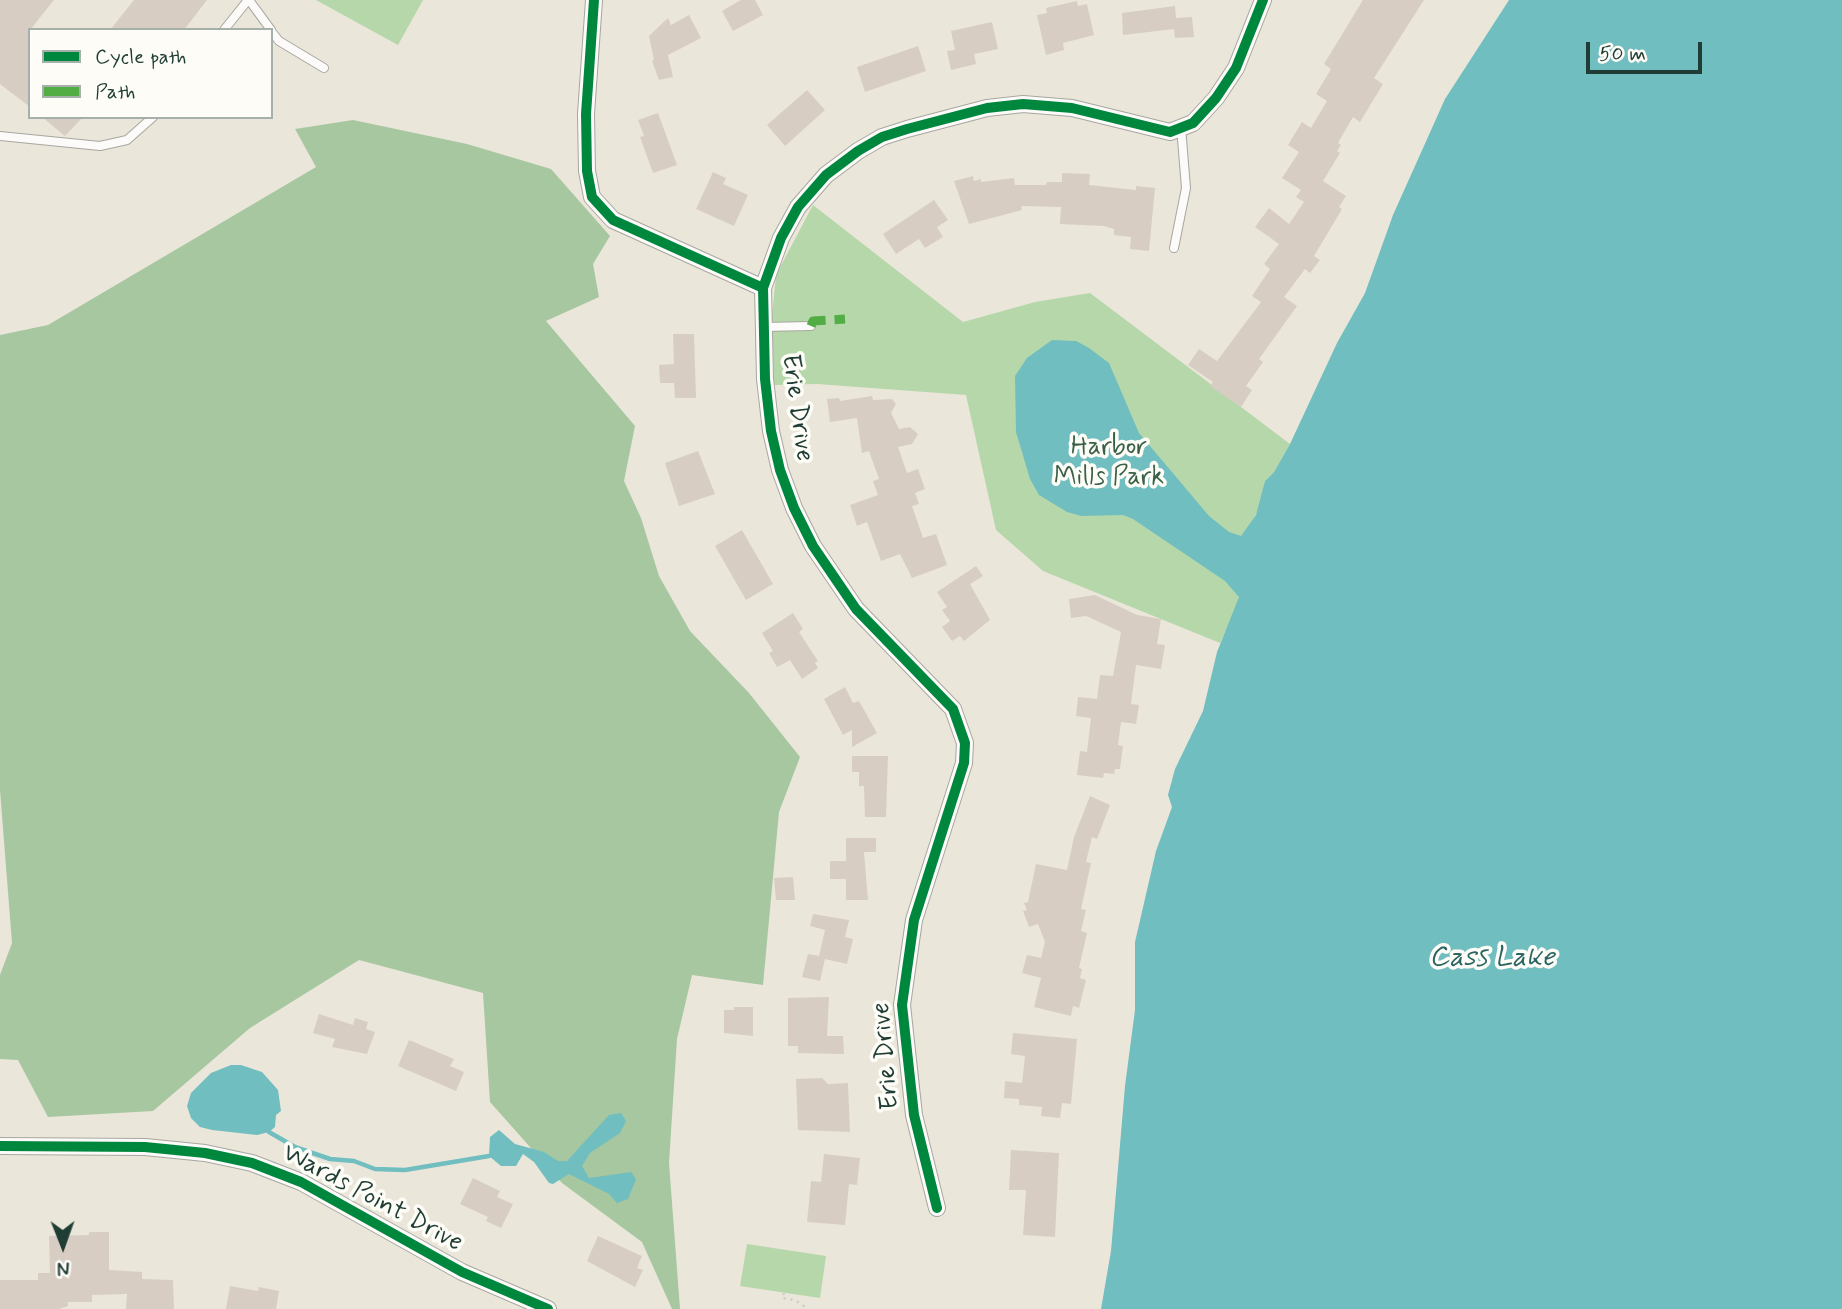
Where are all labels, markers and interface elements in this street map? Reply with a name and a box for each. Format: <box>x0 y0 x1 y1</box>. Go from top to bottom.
legend <box>28 28 273 119</box>
scale bar <box>1590 28 1706 72</box>
text: 50 m <box>1599 40 1646 68</box>
text: Cycle path <box>95 43 186 71</box>
text: Path <box>95 78 135 106</box>
street label: Erie Drive <box>773 352 819 464</box>
park label: Harbor Mills Park <box>1054 433 1164 494</box>
water label: Cass Lake <box>1429 942 1555 976</box>
street label: Erie Drive <box>867 1001 907 1111</box>
street label: Wards Point Drive <box>277 1138 467 1260</box>
north arrow <box>28 1211 98 1281</box>
text: N <box>57 1255 70 1280</box>

